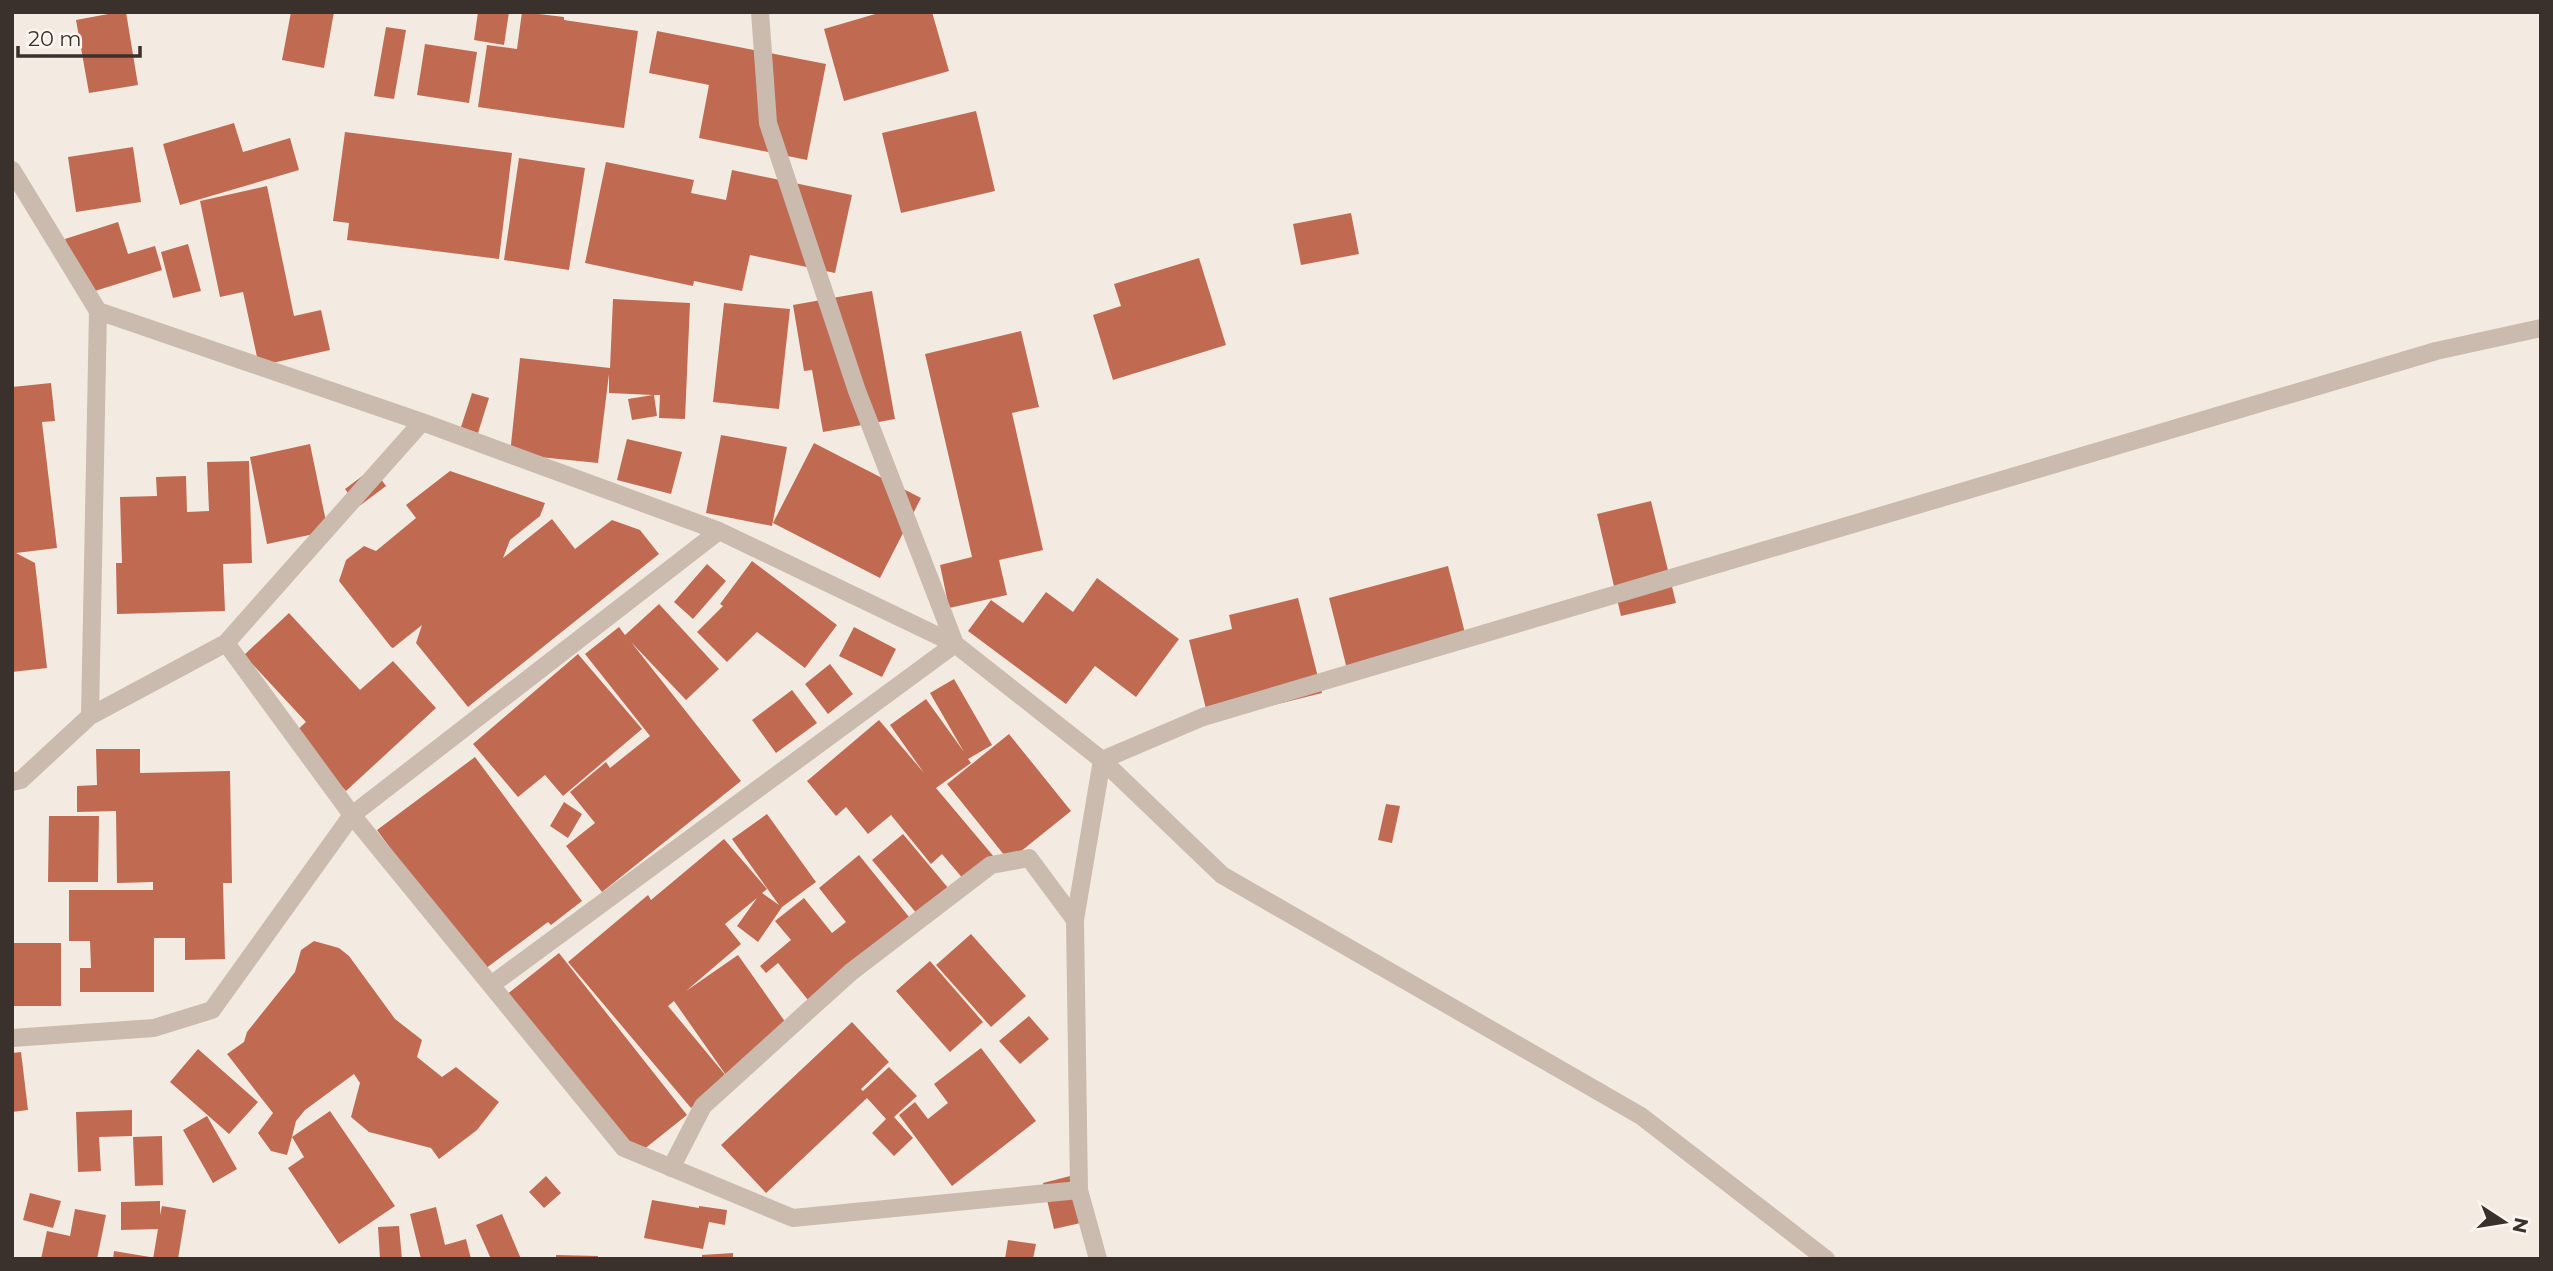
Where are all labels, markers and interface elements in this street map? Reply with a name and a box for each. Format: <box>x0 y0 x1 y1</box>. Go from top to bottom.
scale bar <box>18 14 140 58</box>
text: 20 m <box>28 26 82 51</box>
north arrow <box>2469 1187 2539 1257</box>
text: N <box>2507 1216 2533 1235</box>

